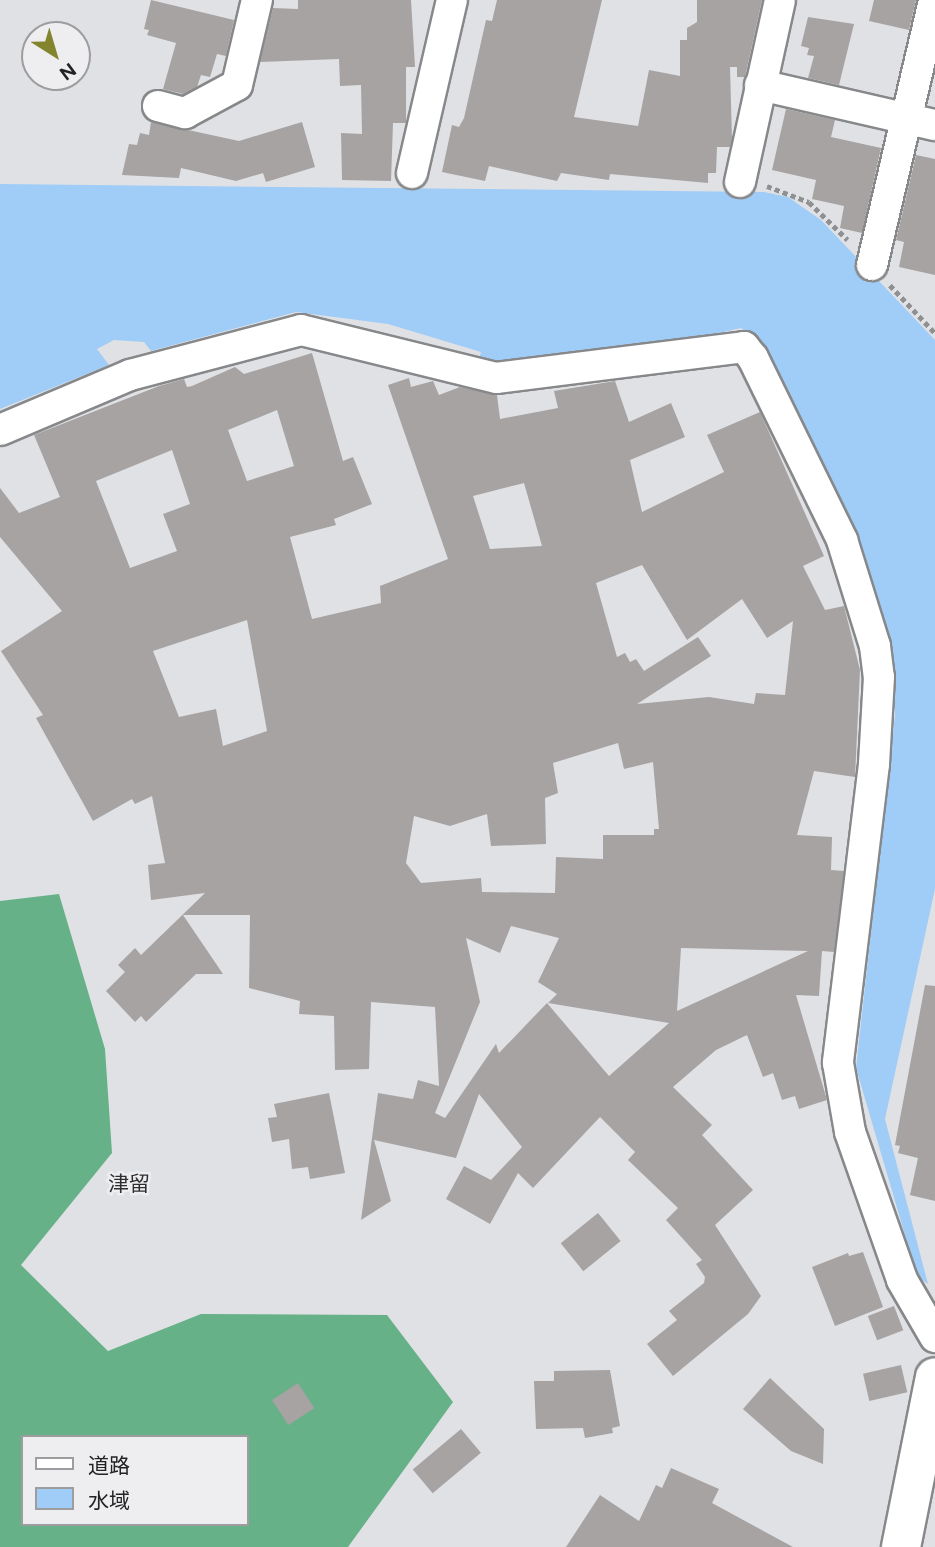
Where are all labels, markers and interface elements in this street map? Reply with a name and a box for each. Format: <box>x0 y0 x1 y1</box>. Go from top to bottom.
north arrow <box>21 21 91 91</box>
text: N <box>55 58 81 85</box>
district label: 津留 <box>108 1171 150 1197</box>
legend <box>21 1435 248 1526</box>
text: 道路 <box>88 1453 130 1478</box>
text: 水域 <box>88 1488 130 1513</box>

